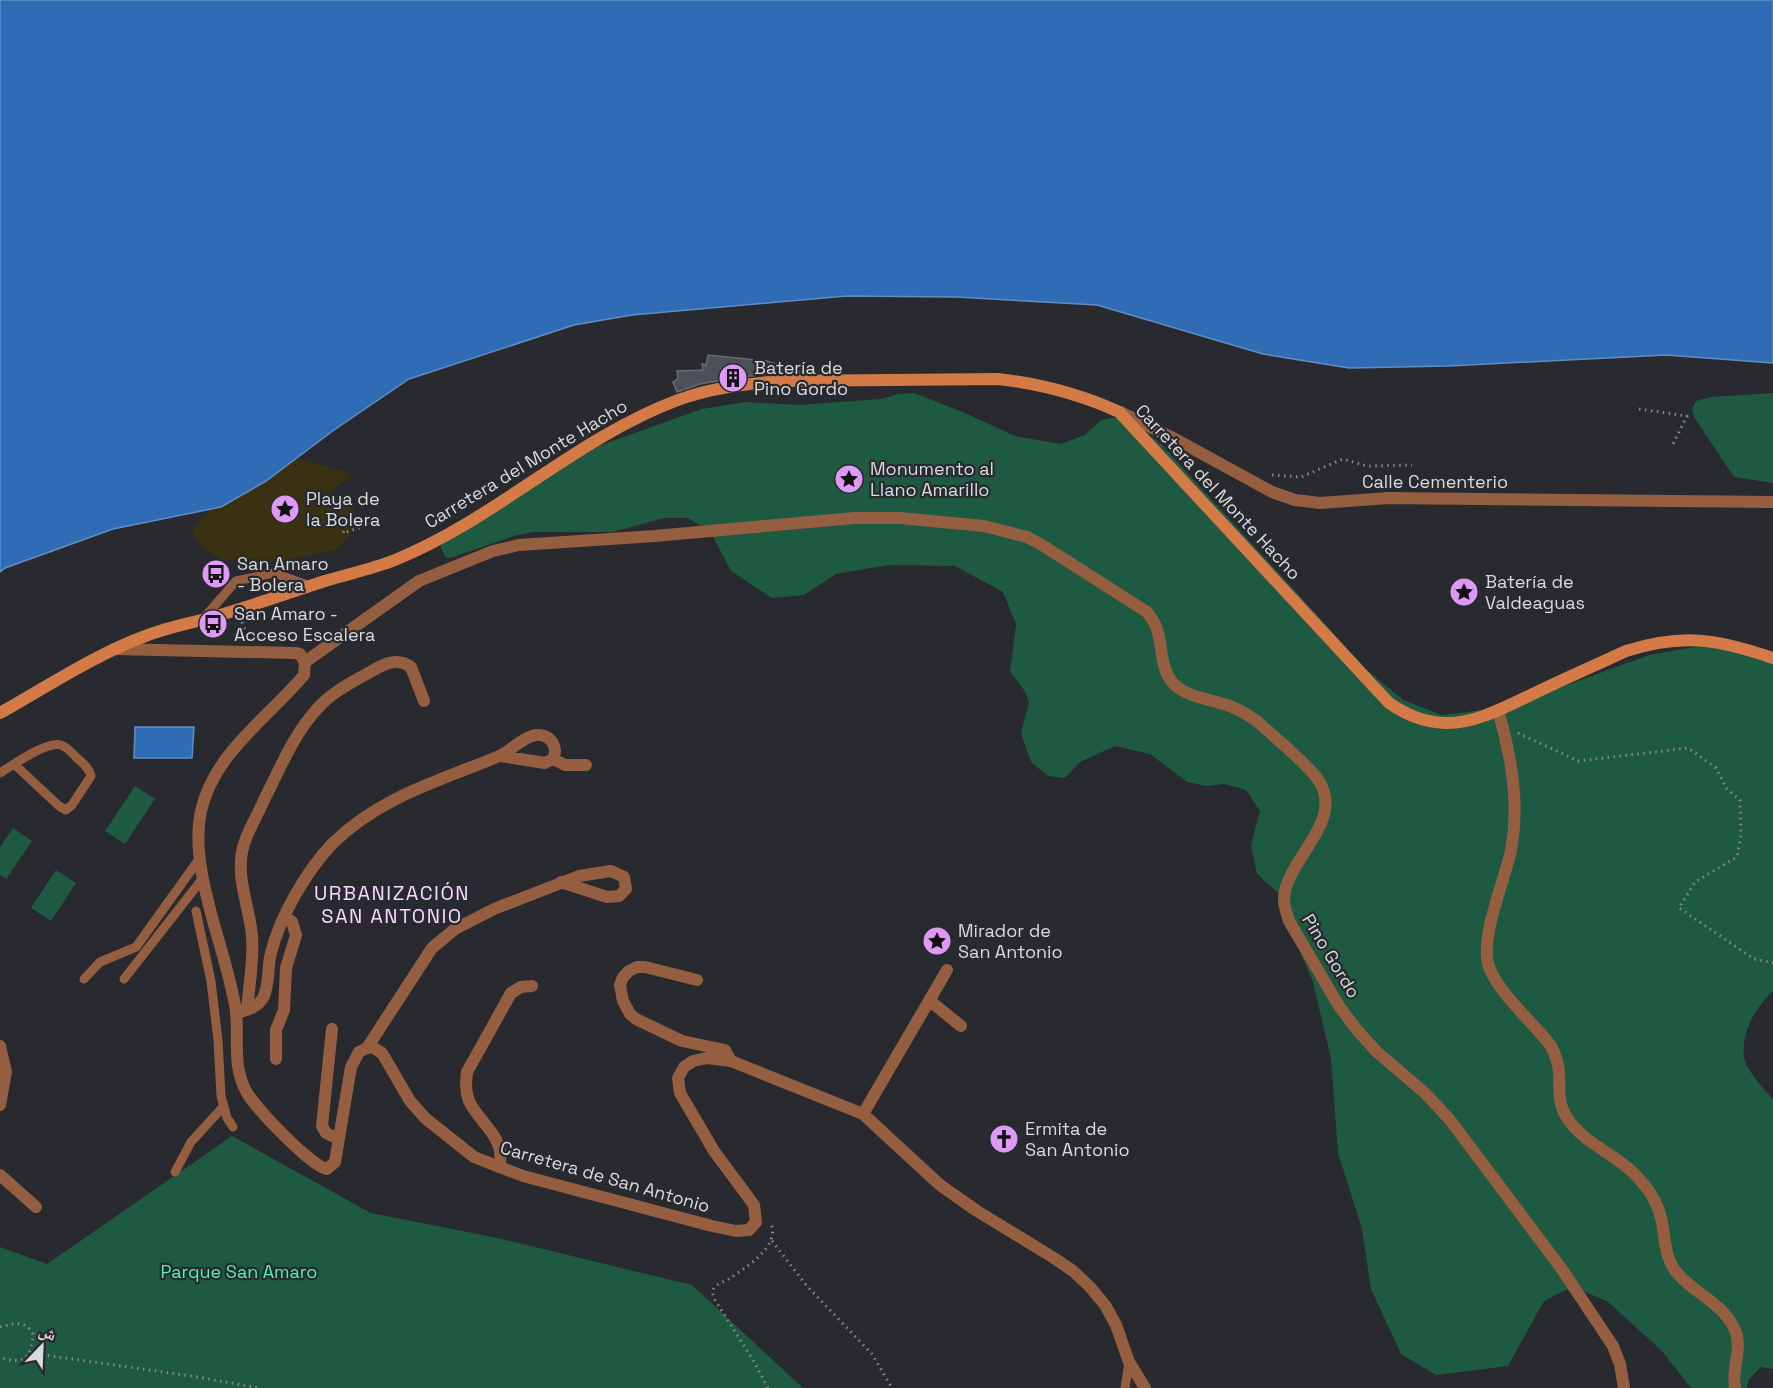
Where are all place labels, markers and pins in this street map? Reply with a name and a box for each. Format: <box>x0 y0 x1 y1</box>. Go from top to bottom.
place label: Batería de Pino Gordo <box>754 356 848 400</box>
building icon: Batería de Pino Gordo <box>717 362 749 394</box>
place label: Monumento al Llano Amarillo <box>870 457 994 501</box>
place icon: Monumento al Llano Amarillo <box>833 463 865 495</box>
place label: Playa de la Bolera <box>306 487 380 531</box>
place icon: Playa de la Bolera <box>269 493 301 525</box>
place label: San Amaro - Bolera <box>237 552 329 596</box>
bus stop icon: San Amaro - Bolera <box>200 558 232 590</box>
place label: Batería de Valdeaguas <box>1485 570 1585 614</box>
place icon: Batería de Valdeaguas <box>1448 576 1480 608</box>
place label: San Amaro - Acceso Escalera <box>234 602 375 646</box>
bus stop icon: San Amaro - Acceso Escalera <box>197 608 229 640</box>
place label: Mirador de San Antonio <box>958 919 1063 963</box>
place icon: Mirador de San Antonio <box>921 925 953 957</box>
place label: Ermita de San Antonio <box>1025 1117 1130 1161</box>
church icon: Ermita de San Antonio <box>988 1123 1020 1155</box>

